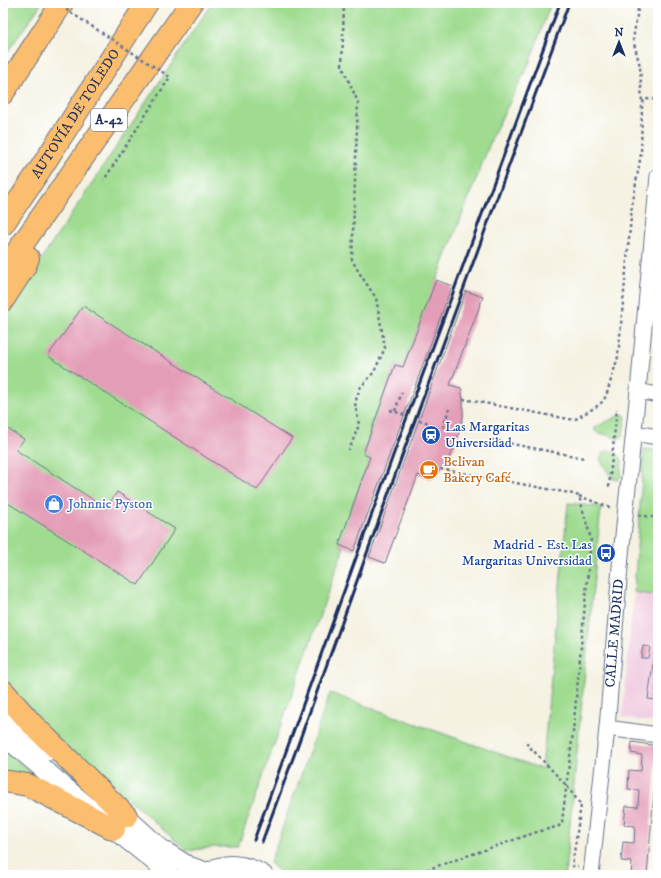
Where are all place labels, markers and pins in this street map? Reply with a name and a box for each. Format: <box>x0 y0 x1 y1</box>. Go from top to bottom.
place label: Las Margaritas Universidad <box>445 418 530 452</box>
station icon: Las Margaritas Universidad <box>420 424 442 446</box>
place label: Belivan Bakery Café <box>443 453 511 487</box>
cafe icon: Belivan Bakery Café <box>418 459 440 481</box>
shop icon: Johnnie Pyston <box>43 493 65 515</box>
place label: Johnnie Pyston <box>66 495 153 513</box>
place label: Madrid - Est. Las Margaritas Universidad <box>462 536 592 570</box>
bus stop icon: Madrid - Est. Las Margaritas Universidad <box>595 542 617 564</box>

